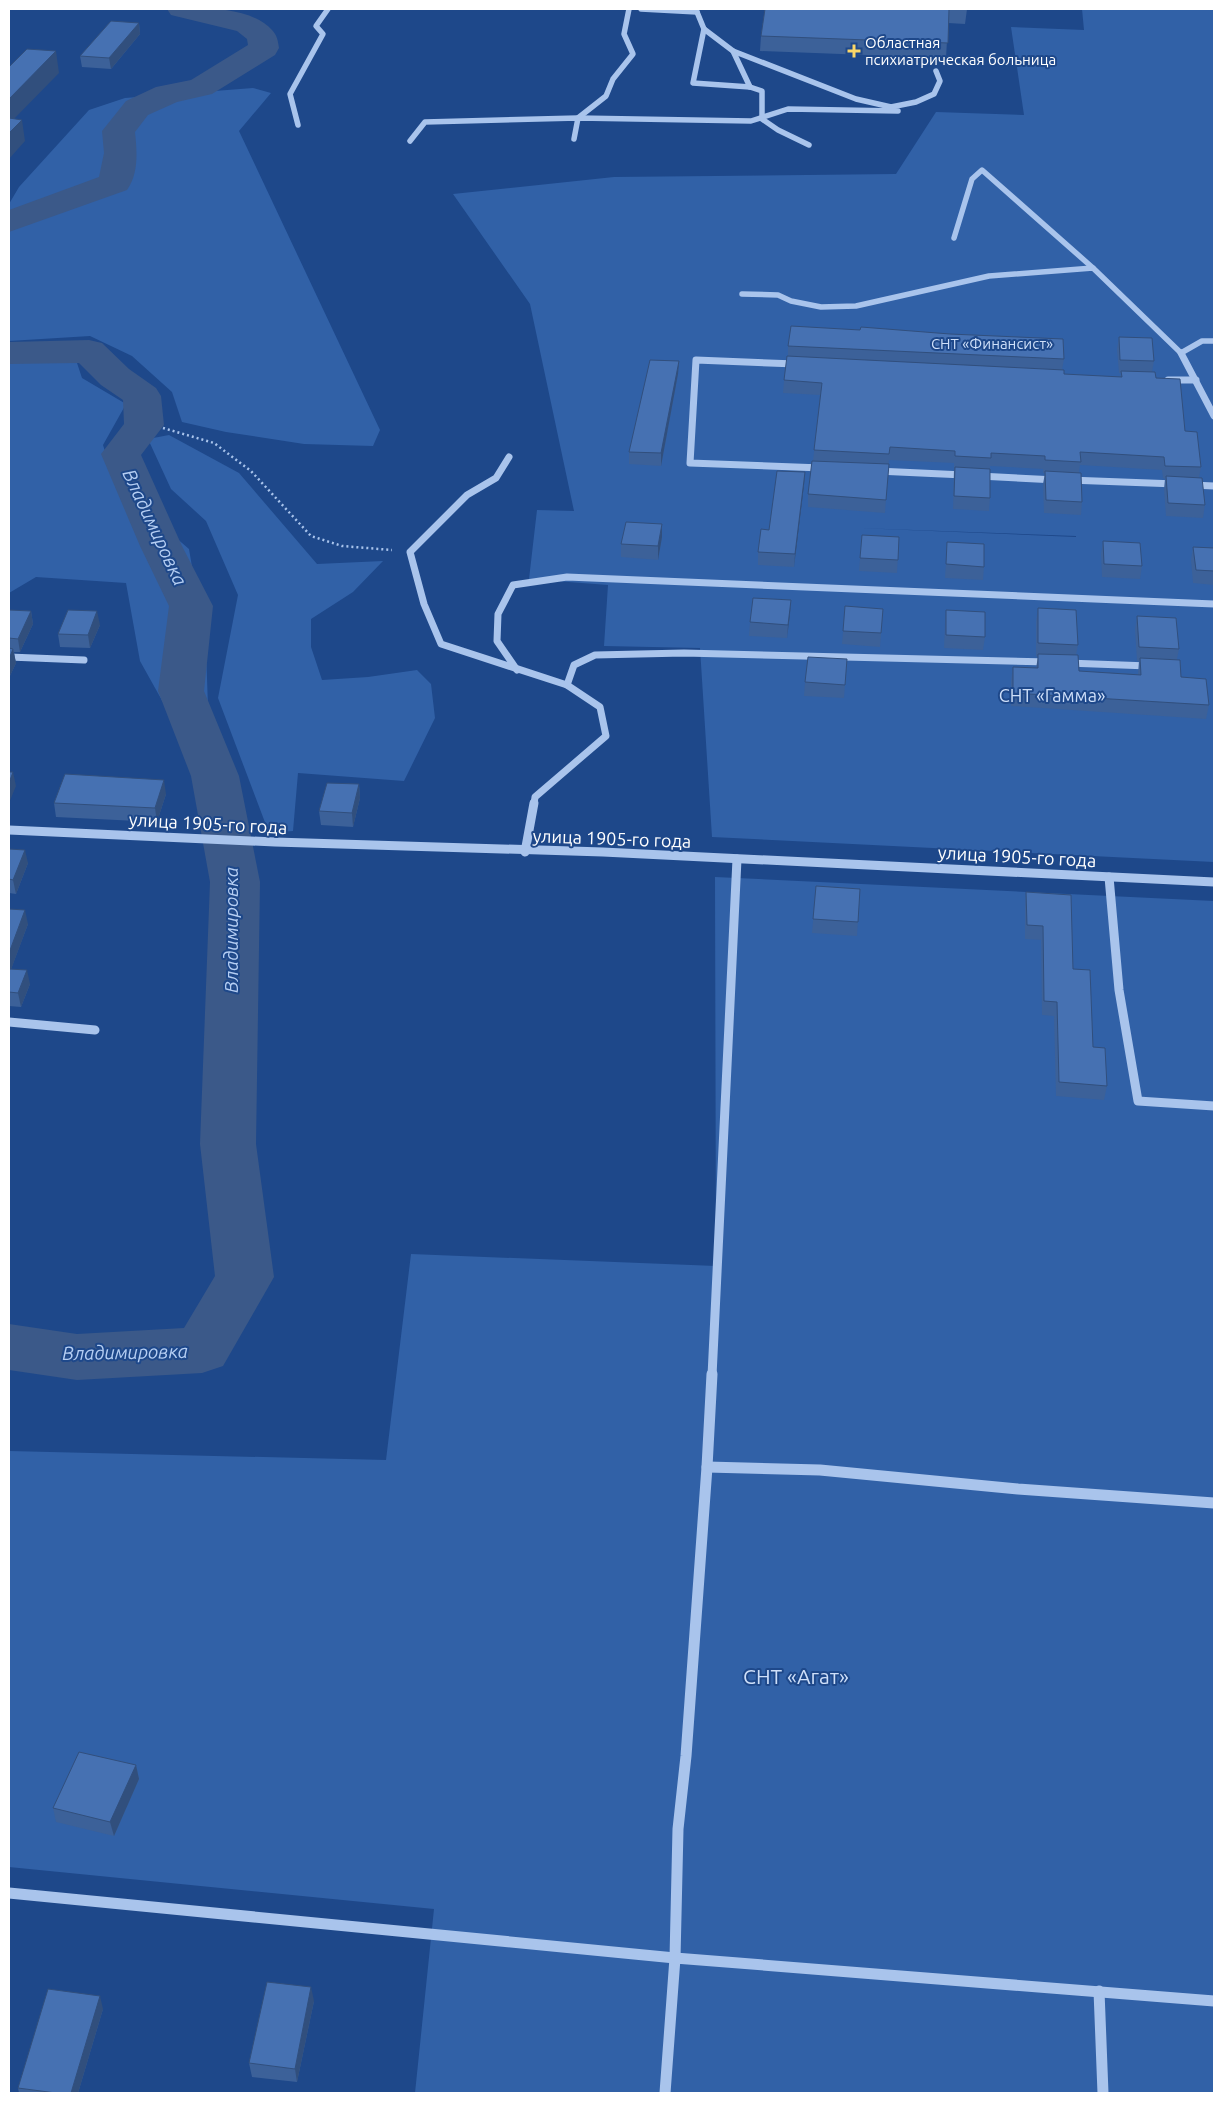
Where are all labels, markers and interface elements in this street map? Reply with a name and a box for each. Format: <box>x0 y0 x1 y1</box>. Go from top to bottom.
place label: Областная психиатрическая больница <box>865 34 1056 68</box>
marker: Областная психиатрическая больница <box>847 44 861 58</box>
park label: СНТ «Финансист» <box>931 335 1053 352</box>
water label: Владимировка <box>118 465 192 589</box>
park label: СНТ «Гамма» <box>999 685 1105 705</box>
street label: улица 1905-го года <box>128 809 288 837</box>
street label: улица 1905-го года <box>532 825 692 851</box>
street label: улица 1905-го года <box>937 842 1097 870</box>
water label: Владимировка <box>220 867 242 993</box>
water label: Владимировка <box>62 1340 188 1364</box>
park label: СНТ «Агат» <box>743 1664 849 1688</box>

